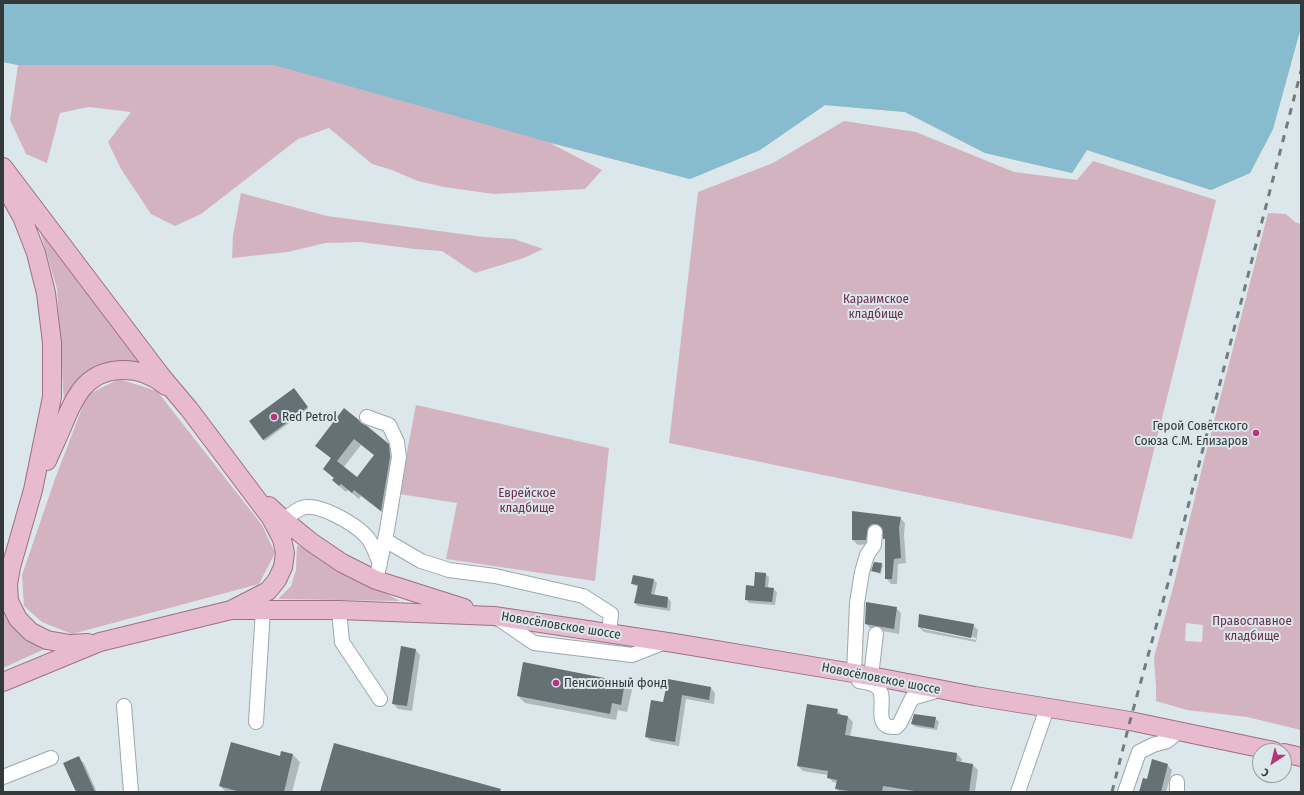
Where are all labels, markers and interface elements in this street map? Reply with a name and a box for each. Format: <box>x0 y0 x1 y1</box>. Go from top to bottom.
park label: Караимское кладбище <box>843 291 909 322</box>
place label: Red Petrol <box>282 409 337 425</box>
marker: Red Petrol <box>269 412 279 422</box>
place label: Герой Советского Союза С.М. Елизаров <box>1134 418 1248 449</box>
marker: Герой Советского Союза С.М. Елизаров <box>1251 428 1261 438</box>
park label: Еврейское кладбище <box>498 485 556 516</box>
street label: Новосёловское шоссе <box>500 609 622 643</box>
park label: Православное кладбище <box>1212 613 1292 644</box>
street label: Новосёловское шоссе <box>820 660 942 698</box>
place label: Пенсионный фонд <box>564 675 667 691</box>
marker: Пенсионный фонд <box>551 678 561 688</box>
north arrow <box>1252 743 1292 783</box>
text: С <box>1259 765 1272 779</box>

